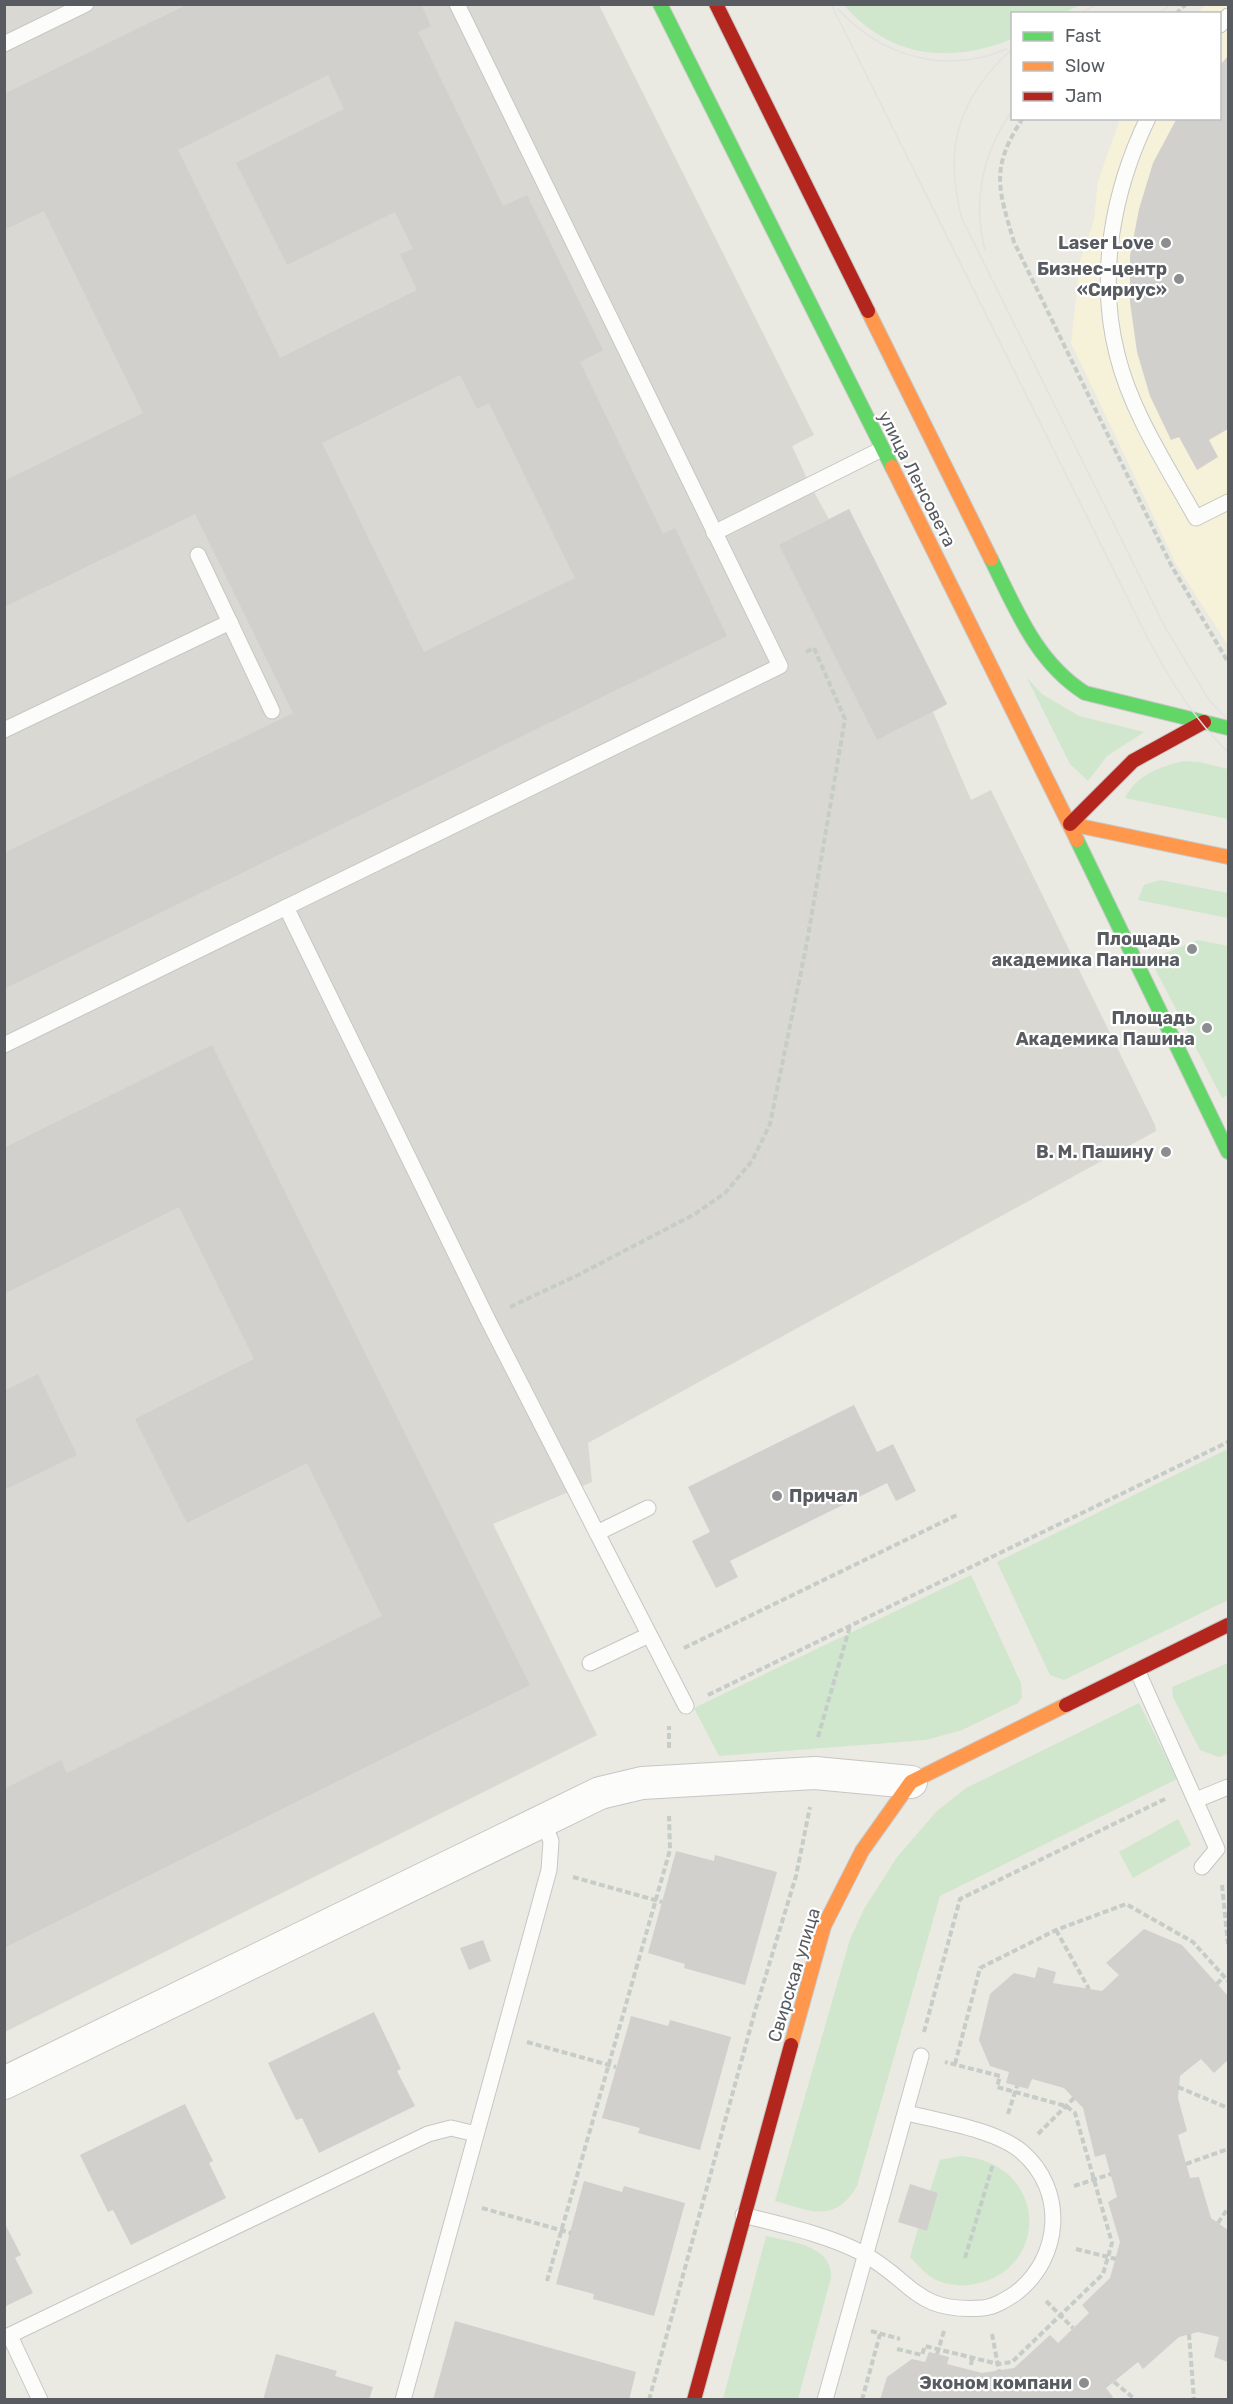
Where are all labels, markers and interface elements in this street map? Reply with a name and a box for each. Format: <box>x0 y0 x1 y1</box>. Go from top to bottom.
legend <box>1011 12 1221 120</box>
text: Fast <box>1065 25 1101 47</box>
text: Slow <box>1065 55 1105 77</box>
text: Jam <box>1065 85 1102 107</box>
place label: Laser Love <box>1058 232 1154 254</box>
marker: Laser Love <box>1159 236 1173 250</box>
place label: Бизнес-центр «Сириус» <box>1037 258 1167 301</box>
marker: Бизнес-центр «Сириус» <box>1172 272 1186 286</box>
street label: улица Ленсовета <box>873 407 961 551</box>
place label: Площадь академика Паншина <box>991 928 1180 971</box>
marker: Площадь академика Паншина <box>1185 942 1199 956</box>
place label: Площадь Академика Пашина <box>1016 1007 1195 1050</box>
marker: Площадь Академика Пашина <box>1200 1021 1214 1035</box>
place label: В. М. Пашину <box>1036 1141 1154 1163</box>
marker: В. М. Пашину <box>1159 1145 1173 1159</box>
place label: Причал <box>789 1485 858 1507</box>
marker: Причал <box>770 1489 784 1503</box>
street label: Свирская улица <box>763 1905 825 2045</box>
place label: Эконом компани <box>919 2372 1072 2394</box>
marker: Эконом компани <box>1077 2376 1091 2390</box>

